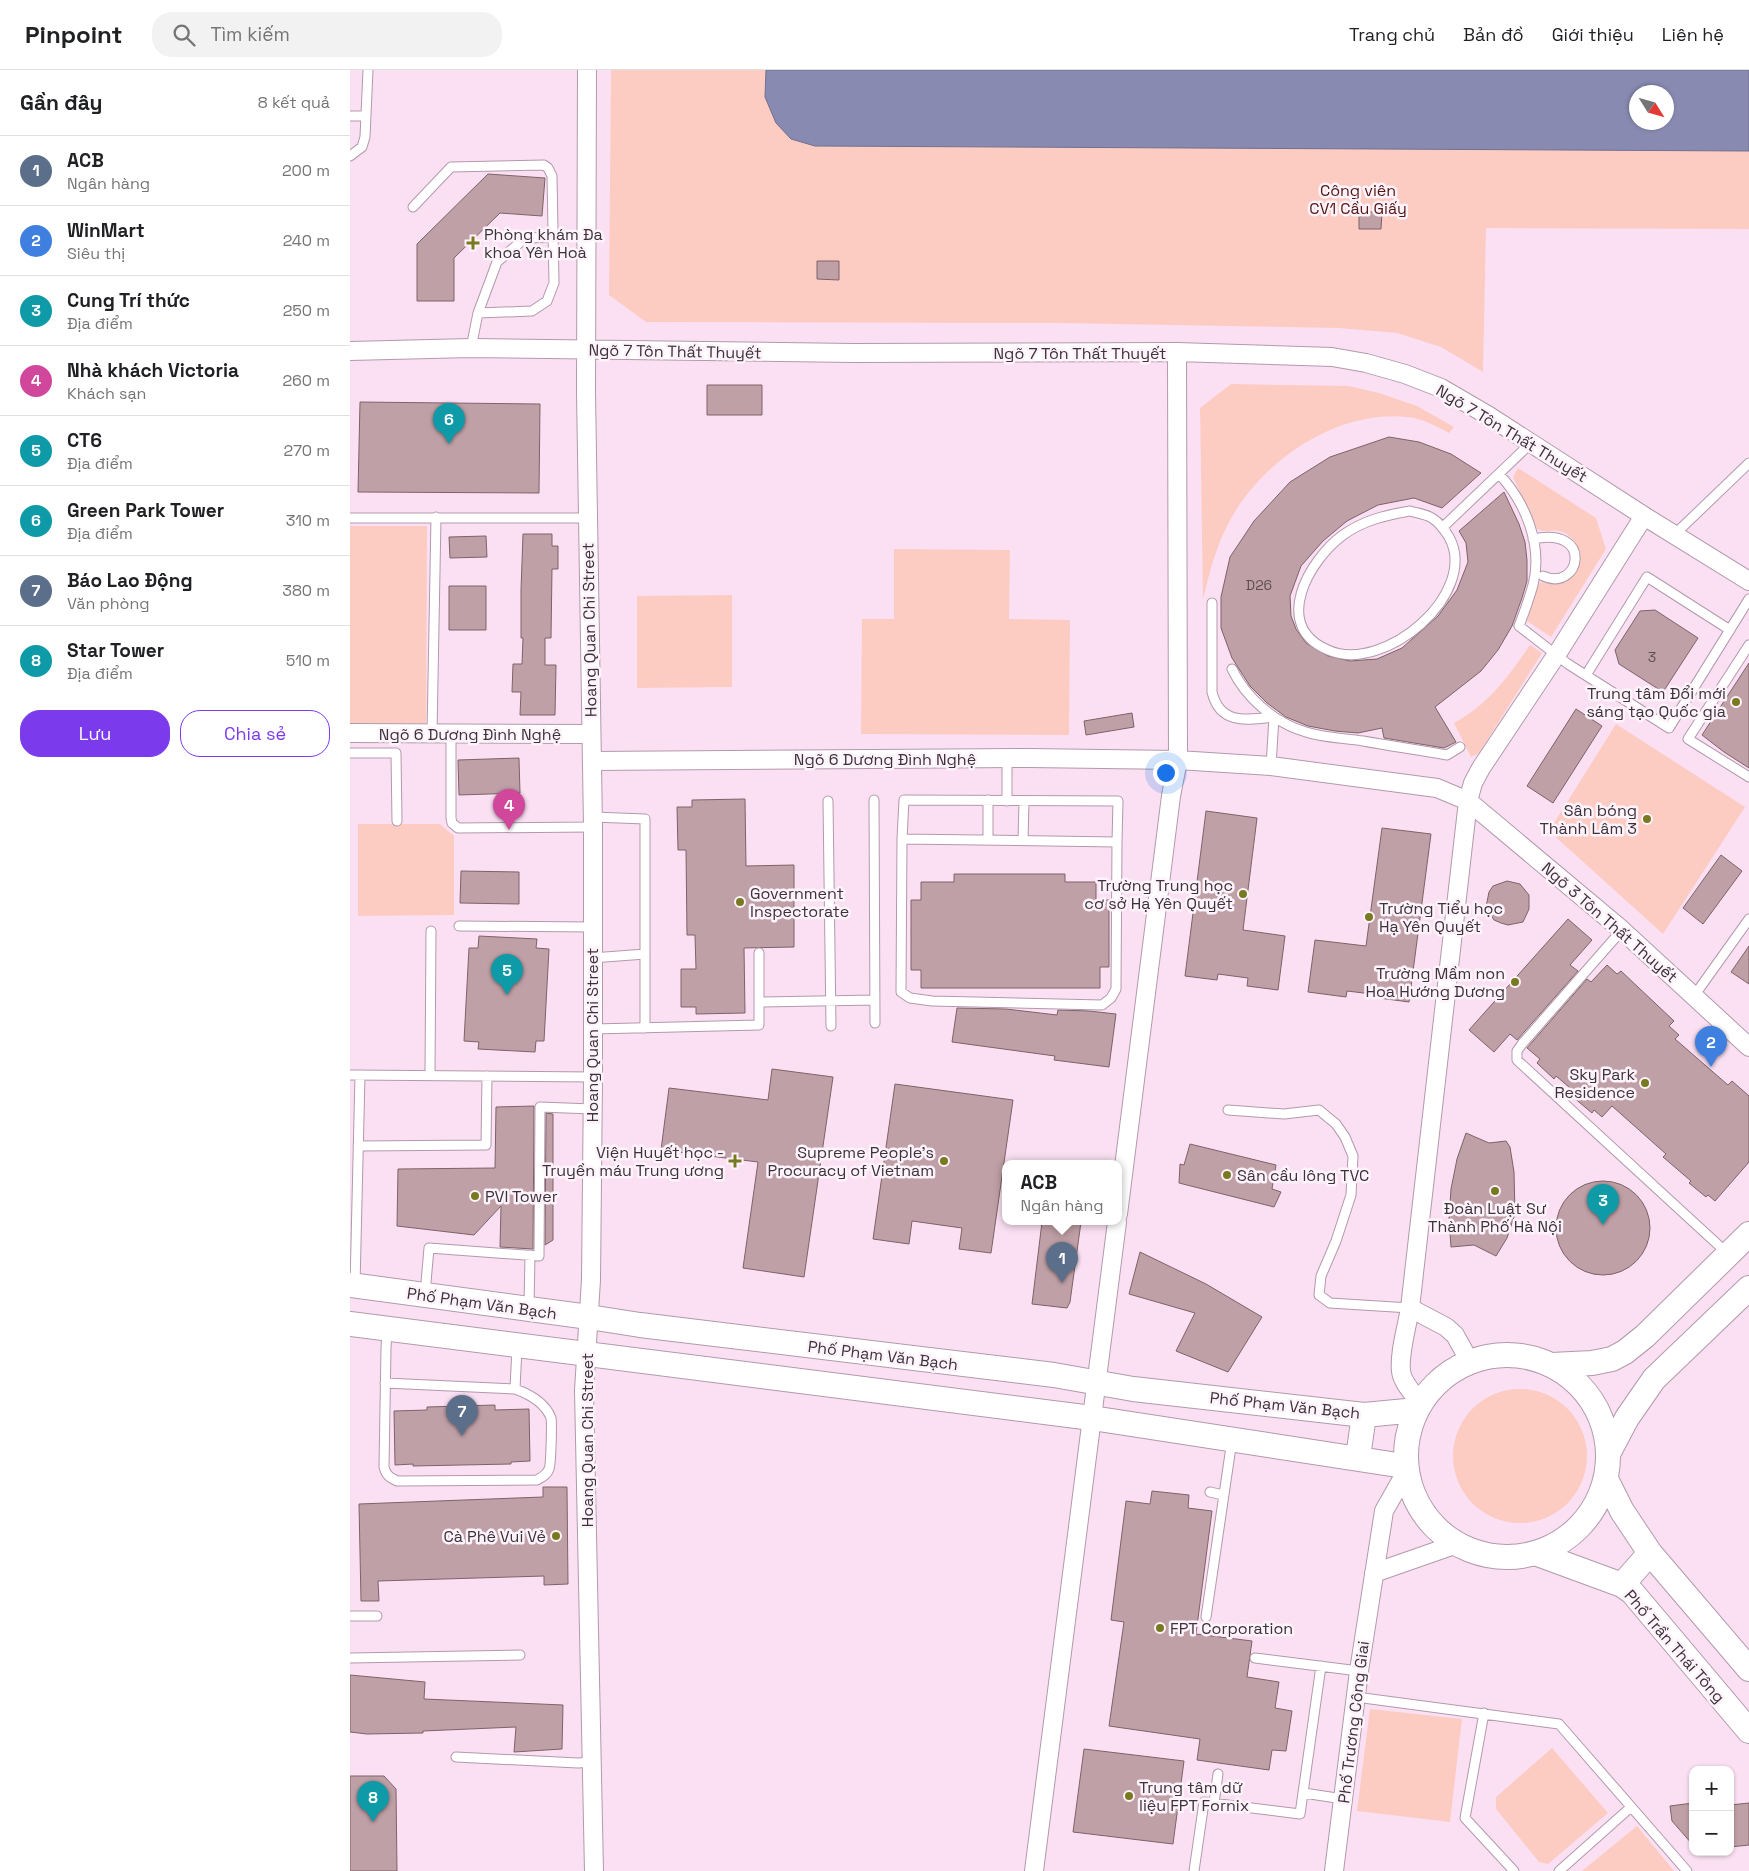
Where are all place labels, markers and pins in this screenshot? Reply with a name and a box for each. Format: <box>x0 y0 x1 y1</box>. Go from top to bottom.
place label: Phòng khám Đa khoa Yên Hoà <box>484 224 603 263</box>
marker: Phòng khám Đa khoa Yên Hoà <box>466 236 480 250</box>
pin: 6 <box>433 403 465 444</box>
place label: Trung tâm Đổi mới sáng tạo Quốc gia <box>1586 683 1726 722</box>
marker: Trung tâm Đổi mới sáng tạo Quốc gia <box>1730 696 1742 708</box>
pin: 4 <box>493 789 525 830</box>
place label: Sân bóng Thành Lâm 3 <box>1539 800 1637 839</box>
marker: Sân bóng Thành Lâm 3 <box>1641 813 1653 825</box>
place label: Trường Trung học cơ sở Hạ Yên Quyết <box>1084 875 1233 914</box>
place label: Government Inspectorate <box>750 883 849 922</box>
marker: Trường Trung học cơ sở Hạ Yên Quyết <box>1237 888 1249 900</box>
marker: Government Inspectorate <box>734 896 746 908</box>
place label: Trường Tiểu học Hạ Yên Quyết <box>1379 898 1503 937</box>
marker: Trường Tiểu học Hạ Yên Quyết <box>1363 911 1375 923</box>
pin: 5 <box>491 954 523 995</box>
place label: Trường Mầm non Hoa Hướng Dương <box>1365 963 1505 1002</box>
marker: Trường Mầm non Hoa Hướng Dương <box>1509 976 1521 988</box>
pin: 2 <box>1695 1026 1727 1067</box>
place label: Sky Park Residence <box>1554 1064 1635 1103</box>
marker: Sky Park Residence <box>1639 1077 1651 1089</box>
place label: Viện Huyết học - Truyền máu Trung ương <box>542 1142 724 1181</box>
place label: Supreme People's Procuracy of Vietnam <box>768 1142 934 1181</box>
marker: Viện Huyết học - Truyền máu Trung ương <box>728 1154 742 1168</box>
marker: Supreme People's Procuracy of Vietnam <box>938 1155 950 1167</box>
place label: Sân cầu lông TVC <box>1237 1165 1369 1186</box>
marker: Sân cầu lông TVC <box>1221 1169 1233 1181</box>
pin: 3 <box>1587 1184 1619 1225</box>
marker: Đoàn Luật Sư Thành Phố Hà Nội <box>1489 1185 1501 1197</box>
place label: PVI Tower <box>485 1186 558 1207</box>
marker: PVI Tower <box>469 1190 481 1202</box>
place label: Đoàn Luật Sư Thành Phố Hà Nội <box>1428 1198 1562 1237</box>
pin: 1 <box>1046 1242 1078 1283</box>
pin: 7 <box>446 1395 478 1436</box>
place label: Cà Phê Vui Vẻ <box>443 1526 546 1547</box>
marker: Cà Phê Vui Vẻ <box>550 1530 562 1542</box>
place label: FPT Corporation <box>1170 1618 1293 1639</box>
marker: FPT Corporation <box>1154 1622 1166 1634</box>
place label: Trung tâm dữ liệu FPT Fornix <box>1139 1777 1249 1816</box>
pin: 8 <box>357 1781 389 1822</box>
marker: Trung tâm dữ liệu FPT Fornix <box>1123 1790 1135 1802</box>

